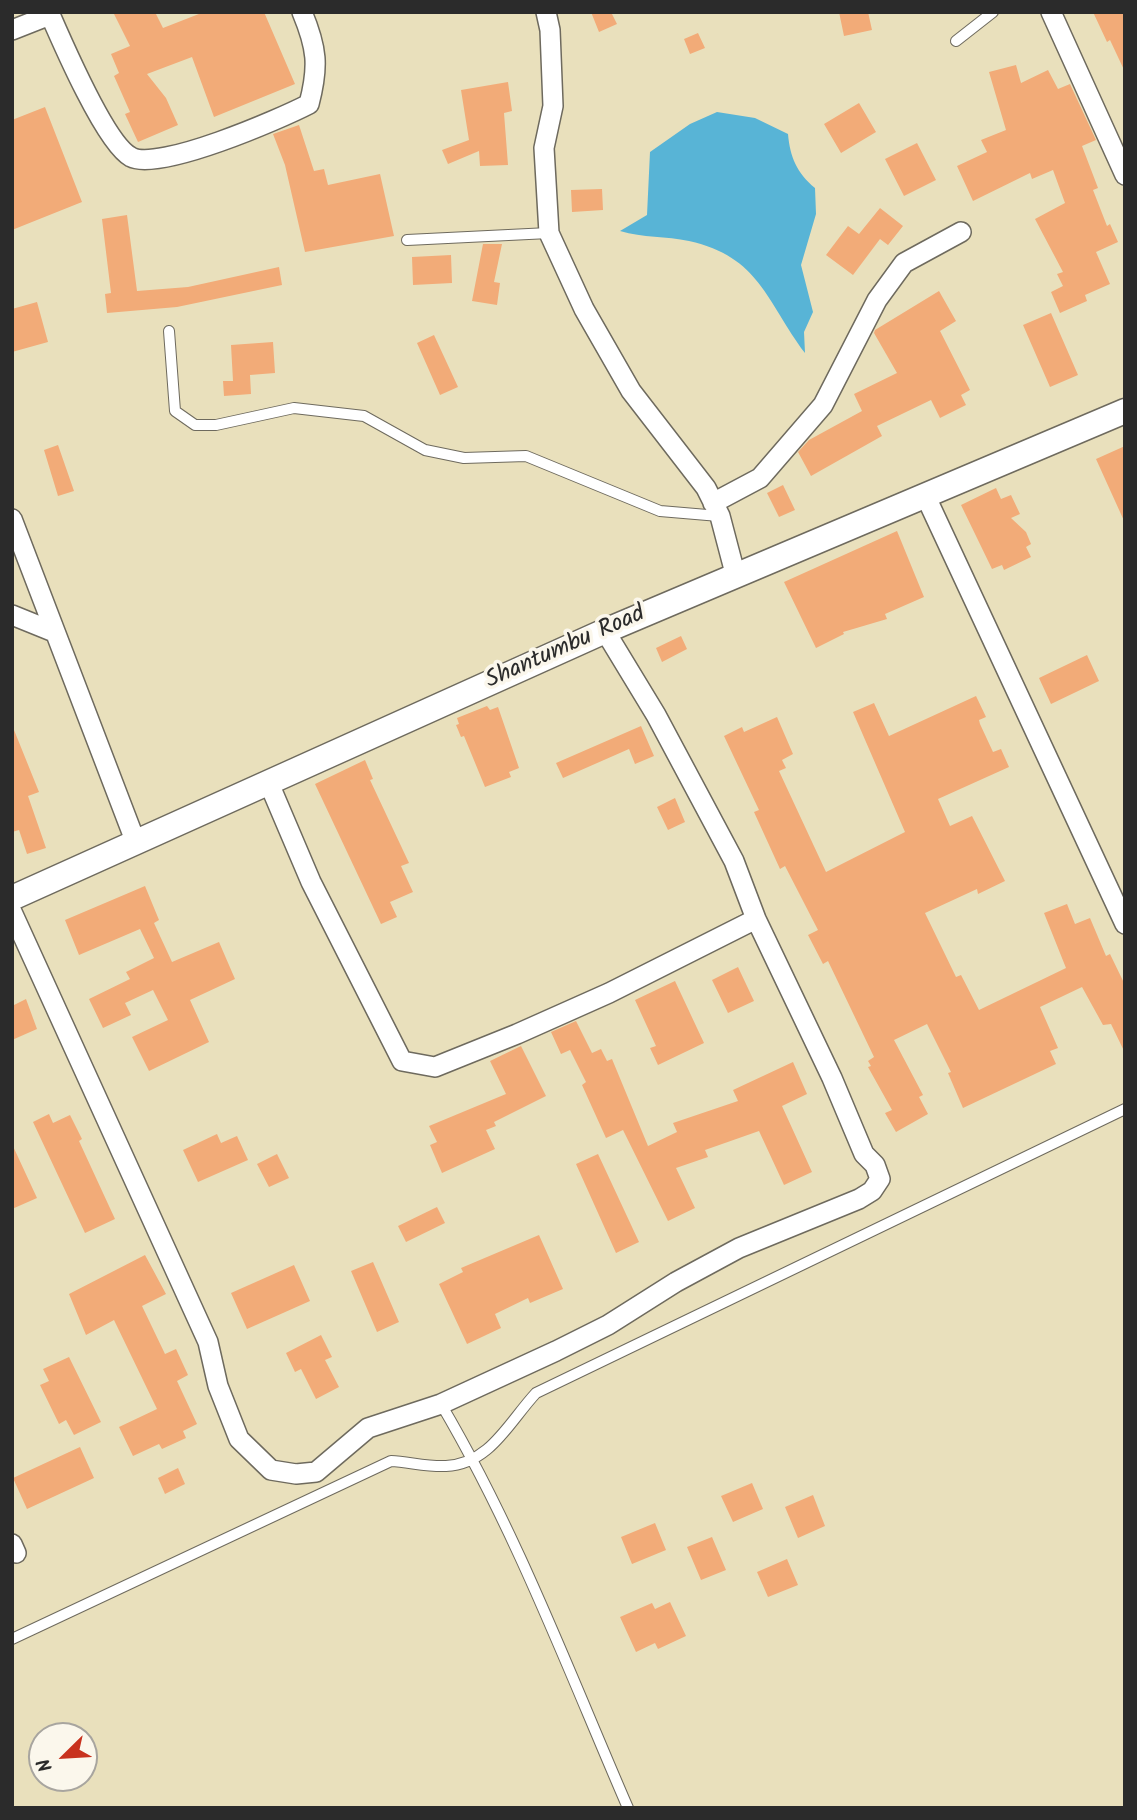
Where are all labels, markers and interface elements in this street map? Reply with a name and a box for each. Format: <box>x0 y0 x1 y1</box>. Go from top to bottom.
street label: Shantumbu Road <box>482 601 650 697</box>
north arrow <box>28 1722 98 1792</box>
text: N <box>29 1753 62 1776</box>

